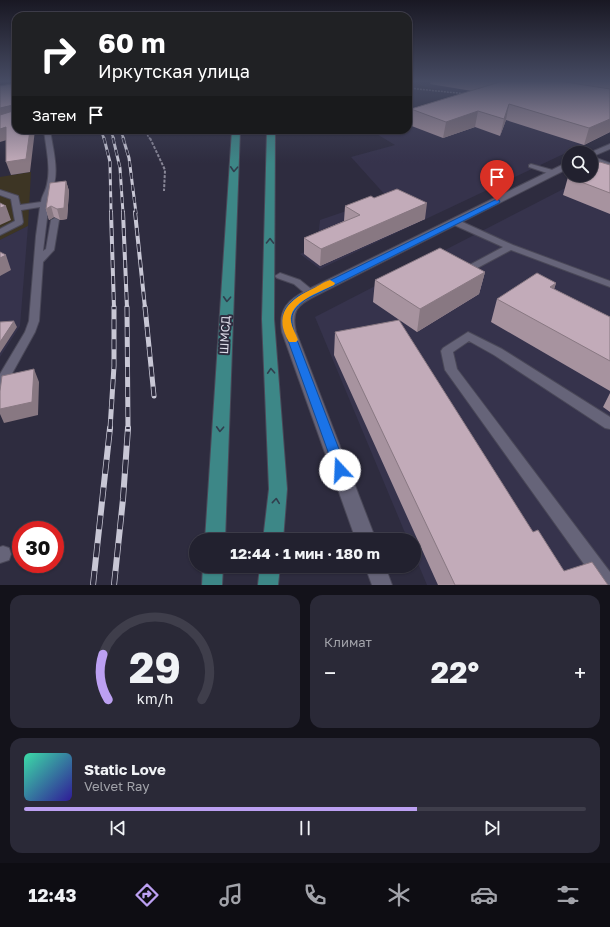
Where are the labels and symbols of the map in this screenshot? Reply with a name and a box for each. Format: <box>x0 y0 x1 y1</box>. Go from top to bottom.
pin <box>480 160 514 201</box>
one-way arrow <box>230 166 239 172</box>
one-way arrow <box>265 238 274 244</box>
one-way arrow <box>223 296 232 302</box>
street label: ШМСД <box>216 315 233 355</box>
one-way arrow <box>267 368 276 374</box>
one-way arrow <box>216 426 225 432</box>
position arrow <box>319 449 361 491</box>
one-way arrow <box>272 498 281 504</box>
speed limit sign: 30 <box>12 521 64 573</box>

